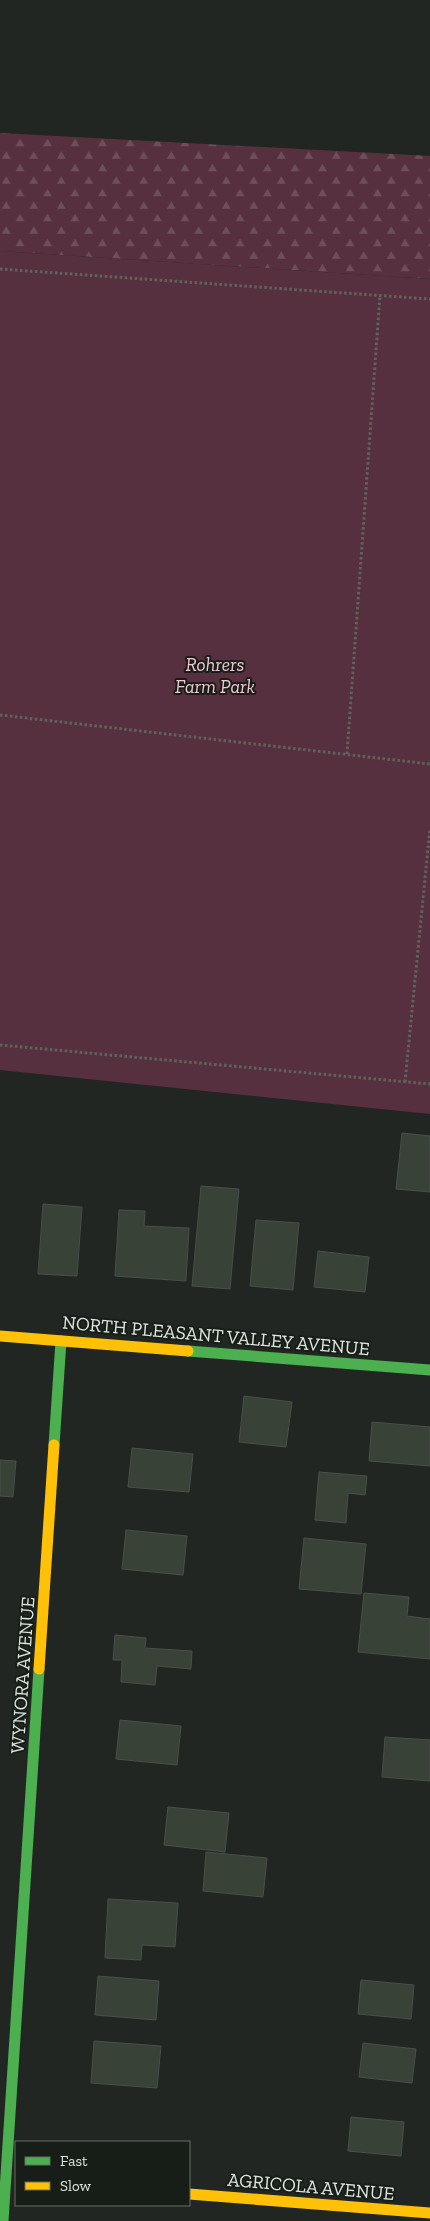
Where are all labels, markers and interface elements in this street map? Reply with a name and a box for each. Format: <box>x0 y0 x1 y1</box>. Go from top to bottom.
park label: Rohrers Farm Park <box>175 653 255 698</box>
street label: NORTH PLEASANT VALLEY AVENUE <box>61 1311 371 1360</box>
street label: WYNORA AVENUE <box>6 1596 39 1754</box>
legend <box>15 2141 190 2206</box>
text: Fast <box>60 2152 88 2170</box>
street label: AGRICOLA AVENUE <box>226 2168 395 2205</box>
text: Slow <box>60 2177 92 2195</box>

